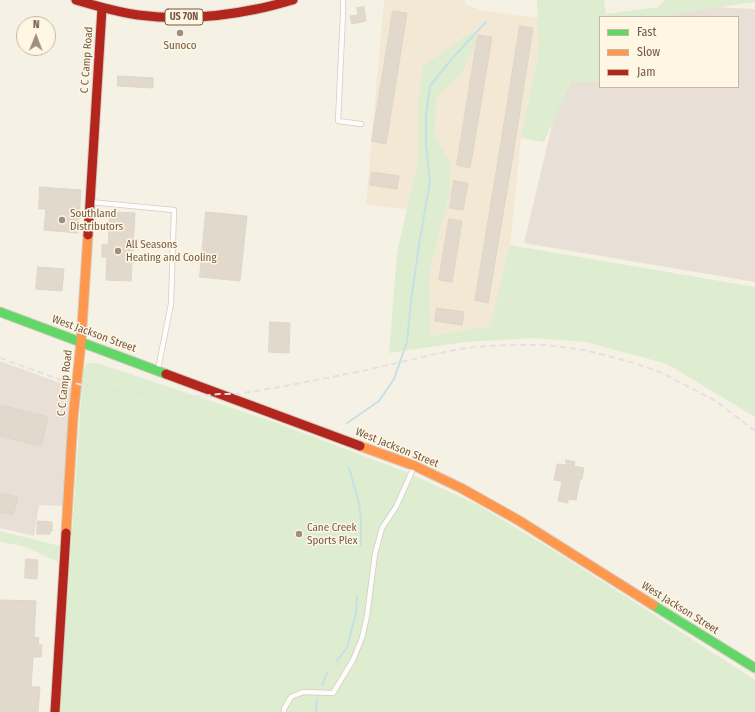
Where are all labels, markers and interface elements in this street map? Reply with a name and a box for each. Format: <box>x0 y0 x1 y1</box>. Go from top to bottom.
road number: US 70N <box>165 9 203 25</box>
north arrow <box>16 16 56 56</box>
legend <box>599 16 739 88</box>
text: N <box>33 18 40 31</box>
text: Fast <box>637 25 656 39</box>
street label: C C Camp Road <box>78 26 96 94</box>
marker: Sunoco <box>175 28 185 38</box>
place label: Sunoco <box>163 39 197 53</box>
text: Slow <box>637 45 660 59</box>
text: Jam <box>637 65 655 79</box>
place label: Southland Distributors <box>70 207 123 233</box>
marker: Southland Distributors <box>57 215 67 225</box>
place label: All Seasons Heating and Cooling <box>126 238 217 264</box>
marker: All Seasons Heating and Cooling <box>113 246 123 256</box>
street label: West Jackson Street <box>50 313 138 355</box>
street label: C C Camp Road <box>55 349 75 417</box>
street label: West Jackson Street <box>353 425 441 471</box>
place label: Cane Creek Sports Plex <box>307 521 357 547</box>
marker: Cane Creek Sports Plex <box>294 529 304 539</box>
street label: West Jackson Street <box>639 579 721 637</box>

